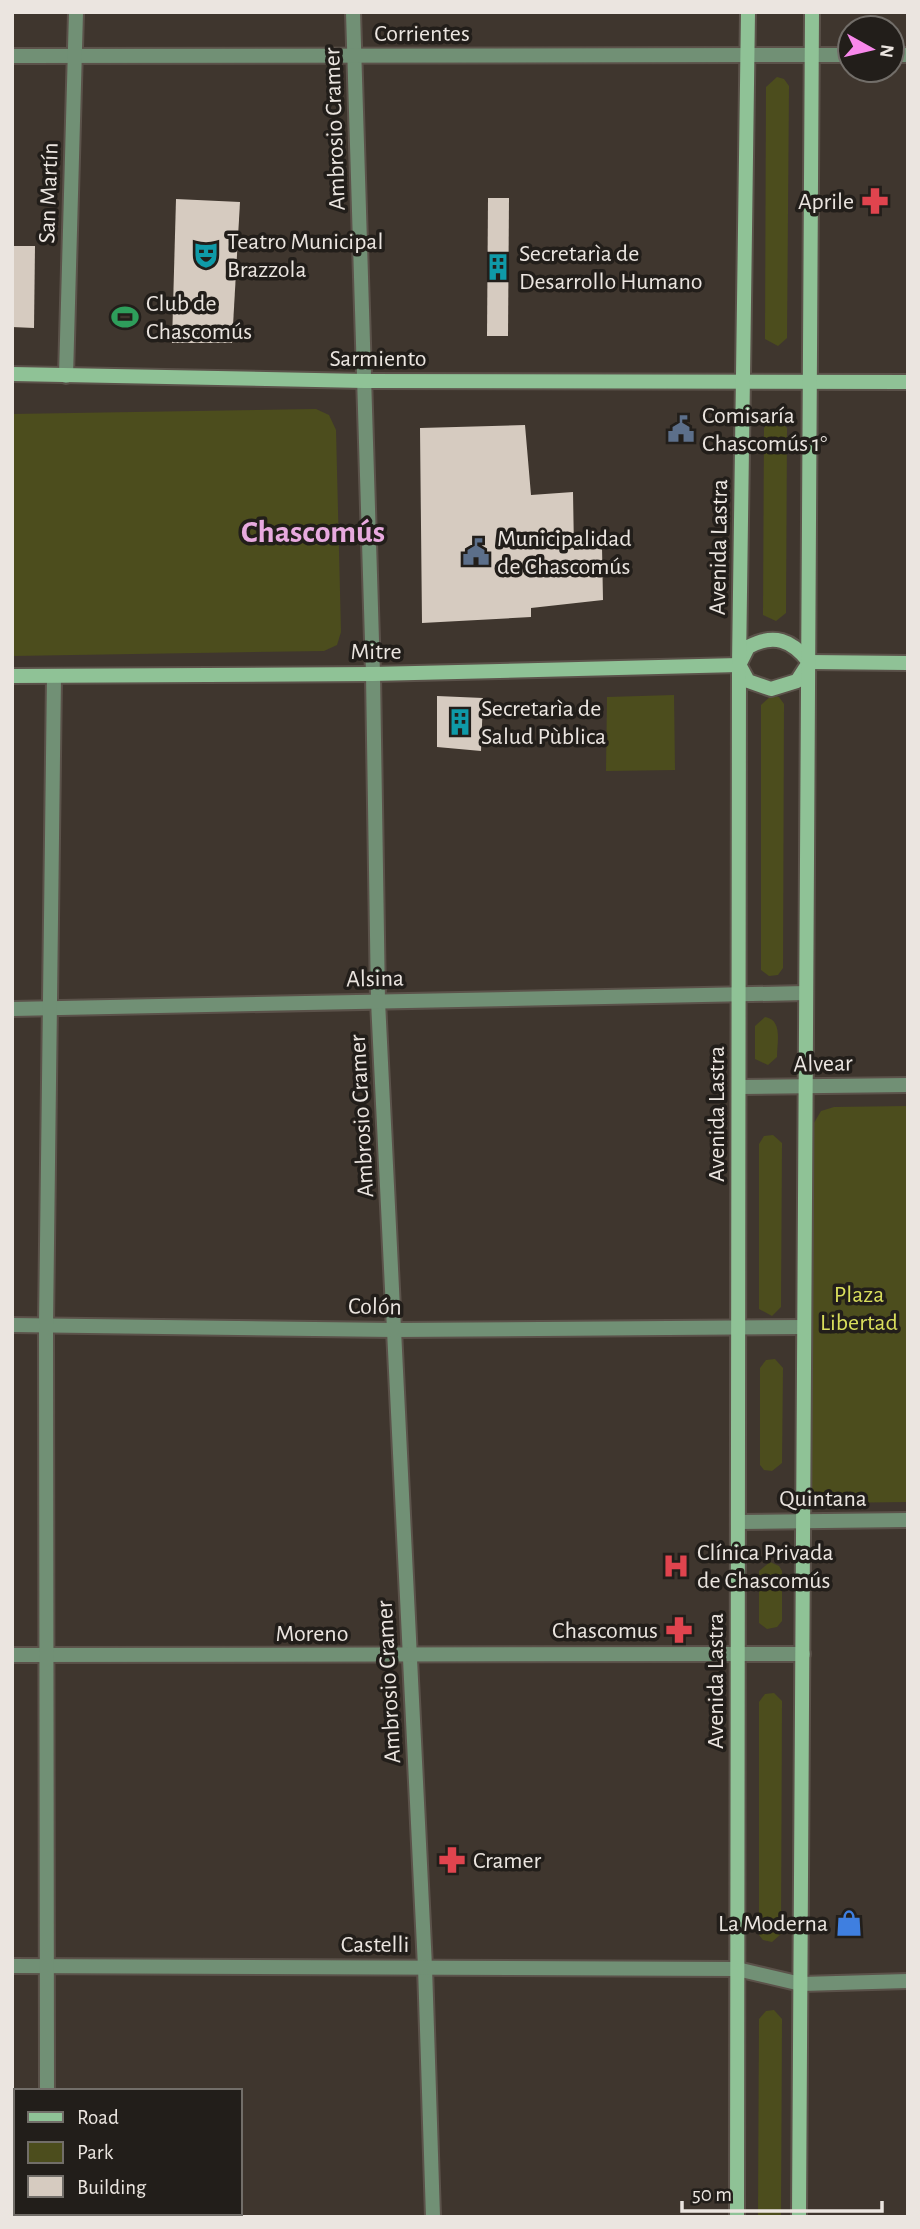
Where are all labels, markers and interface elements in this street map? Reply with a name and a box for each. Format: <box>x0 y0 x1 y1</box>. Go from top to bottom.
north arrow <box>836 14 906 84</box>
street label: Corrientes <box>374 22 470 46</box>
text: N <box>876 43 897 59</box>
street label: Ambrosio Cramer <box>320 47 350 211</box>
street label: San Martín <box>35 142 63 244</box>
pharmacy icon: Aprile <box>860 186 890 216</box>
place label: Aprile <box>798 190 854 214</box>
place label: Teatro Municipal Brazzola <box>227 230 383 282</box>
theatre icon: Teatro Municipal Brazzola <box>191 240 221 270</box>
place label: Secretarìa de Desarrollo Humano <box>519 242 703 294</box>
building icon: Secretarìa de Desarrollo Humano <box>483 252 513 282</box>
place label: Club de Chascomús <box>146 292 252 344</box>
sports icon: Club de Chascomús <box>110 302 140 332</box>
street label: Sarmiento <box>329 347 427 371</box>
place label: Comisaría Chascomús 1° <box>702 404 827 456</box>
public building icon: Comisaría Chascomús 1° <box>666 414 696 444</box>
street label: Avenida Lastra <box>706 479 732 615</box>
district label: Chascomús <box>241 516 385 548</box>
place label: Municipalidad de Chascomús <box>497 527 632 579</box>
public building icon: Municipalidad de Chascomús <box>461 537 491 567</box>
street label: Mitre <box>350 640 402 664</box>
place label: Secretarìa de Salud Pùblica <box>481 697 606 749</box>
building icon: Secretarìa de Salud Pùblica <box>445 707 475 737</box>
street label: Alsina <box>346 966 404 992</box>
street label: Ambrosio Cramer <box>346 1034 378 1198</box>
street label: Avenida Lastra <box>705 1046 729 1182</box>
street label: Alvear <box>793 1051 853 1077</box>
park label: Plaza Libertad <box>820 1283 898 1335</box>
street label: Colón <box>348 1295 402 1319</box>
street label: Quintana <box>779 1487 867 1511</box>
place label: Clínica Privada de Chascomús <box>697 1541 834 1593</box>
hospital icon: Clínica Privada de Chascomús <box>661 1551 691 1581</box>
street label: Ambrosio Cramer <box>373 1600 405 1764</box>
street label: Avenida Lastra <box>704 1613 728 1749</box>
pharmacy icon: Chascomus <box>664 1615 694 1645</box>
place label: Chascomus <box>552 1619 658 1643</box>
street label: Moreno <box>276 1622 348 1646</box>
pharmacy icon: Cramer <box>437 1845 467 1875</box>
place label: Cramer <box>473 1849 542 1873</box>
shop icon: La Moderna <box>834 1908 864 1938</box>
place label: La Moderna <box>718 1912 828 1936</box>
street label: Castelli <box>341 1933 409 1957</box>
legend <box>14 2089 242 2215</box>
text: Road <box>77 2107 119 2128</box>
text: Park <box>77 2142 114 2163</box>
scale bar <box>682 2170 881 2214</box>
text: Building <box>77 2177 147 2198</box>
text: 50 m <box>692 2184 732 2205</box>

